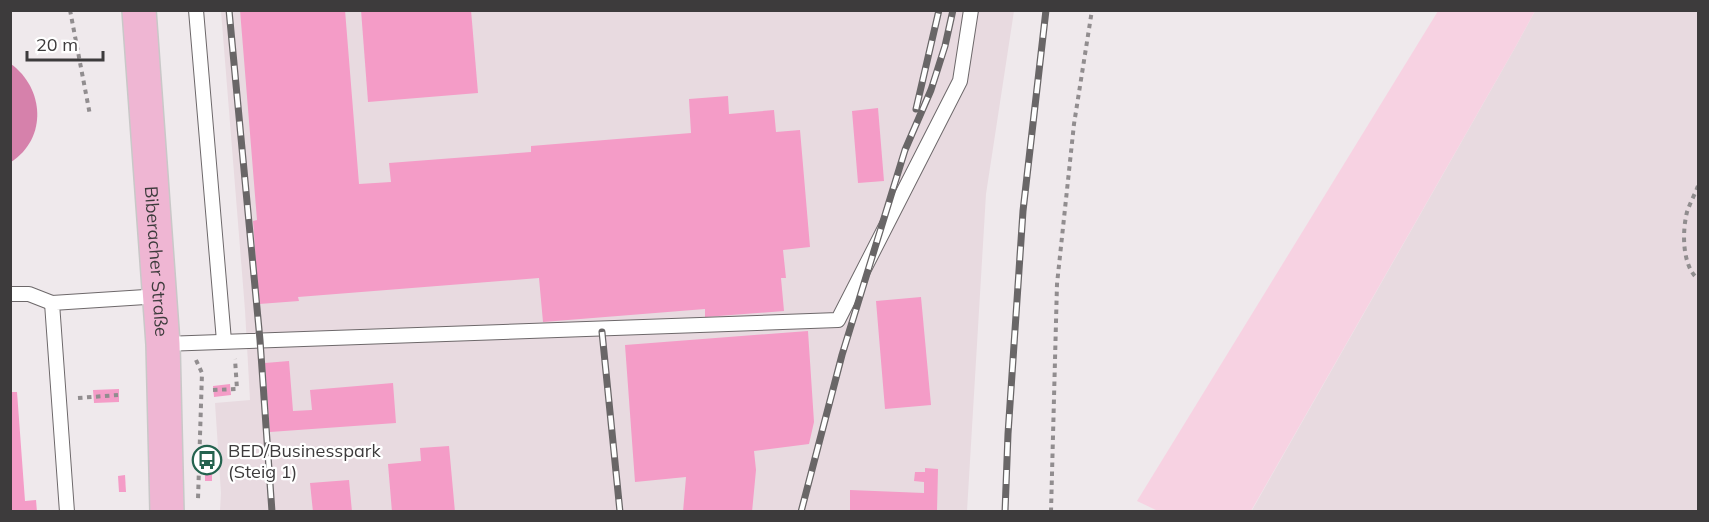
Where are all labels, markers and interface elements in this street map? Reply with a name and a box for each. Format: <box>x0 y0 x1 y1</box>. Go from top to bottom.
scale bar <box>27 24 104 62</box>
text: 20 m <box>36 33 78 56</box>
street label: Biberacher Straße <box>140 185 174 337</box>
place label: BED/Businesspark (Steig 1) <box>228 439 381 483</box>
bus stop icon: BED/Businesspark (Steig 1) <box>191 444 223 476</box>

